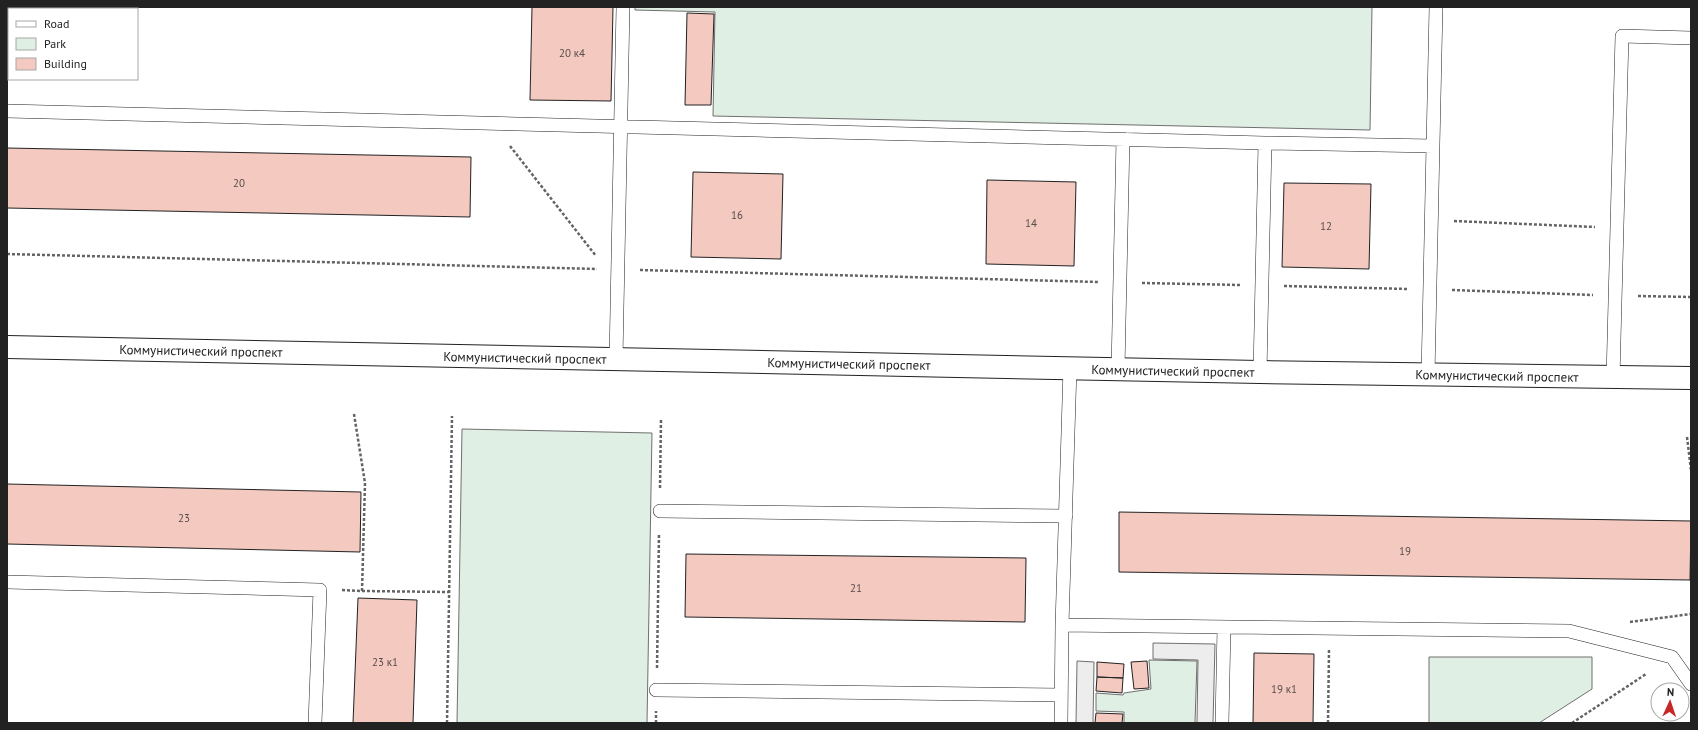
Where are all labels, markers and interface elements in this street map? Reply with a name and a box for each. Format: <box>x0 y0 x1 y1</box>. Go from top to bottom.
legend <box>8 8 138 80</box>
text: Road <box>44 16 69 31</box>
text: Park <box>44 36 66 51</box>
house number: 20 к4 <box>559 46 585 60</box>
text: Building <box>44 56 87 71</box>
house number: 20 <box>233 176 245 190</box>
house number: 16 <box>731 208 743 222</box>
house number: 14 <box>1025 216 1037 230</box>
house number: 12 <box>1320 219 1332 233</box>
street label: Коммунистический проспект <box>119 341 284 361</box>
street label: Коммунистический проспект <box>443 348 608 368</box>
street label: Коммунистический проспект <box>767 354 932 374</box>
street label: Коммунистический проспект <box>1091 361 1256 381</box>
street label: Коммунистический проспект <box>1415 366 1580 386</box>
house number: 23 <box>178 511 190 525</box>
house number: 19 <box>1399 544 1411 558</box>
house number: 21 <box>850 581 862 595</box>
house number: 23 к1 <box>372 655 398 669</box>
house number: 19 к1 <box>1271 682 1297 696</box>
north arrow <box>1650 682 1690 722</box>
text: N <box>1667 685 1675 699</box>

